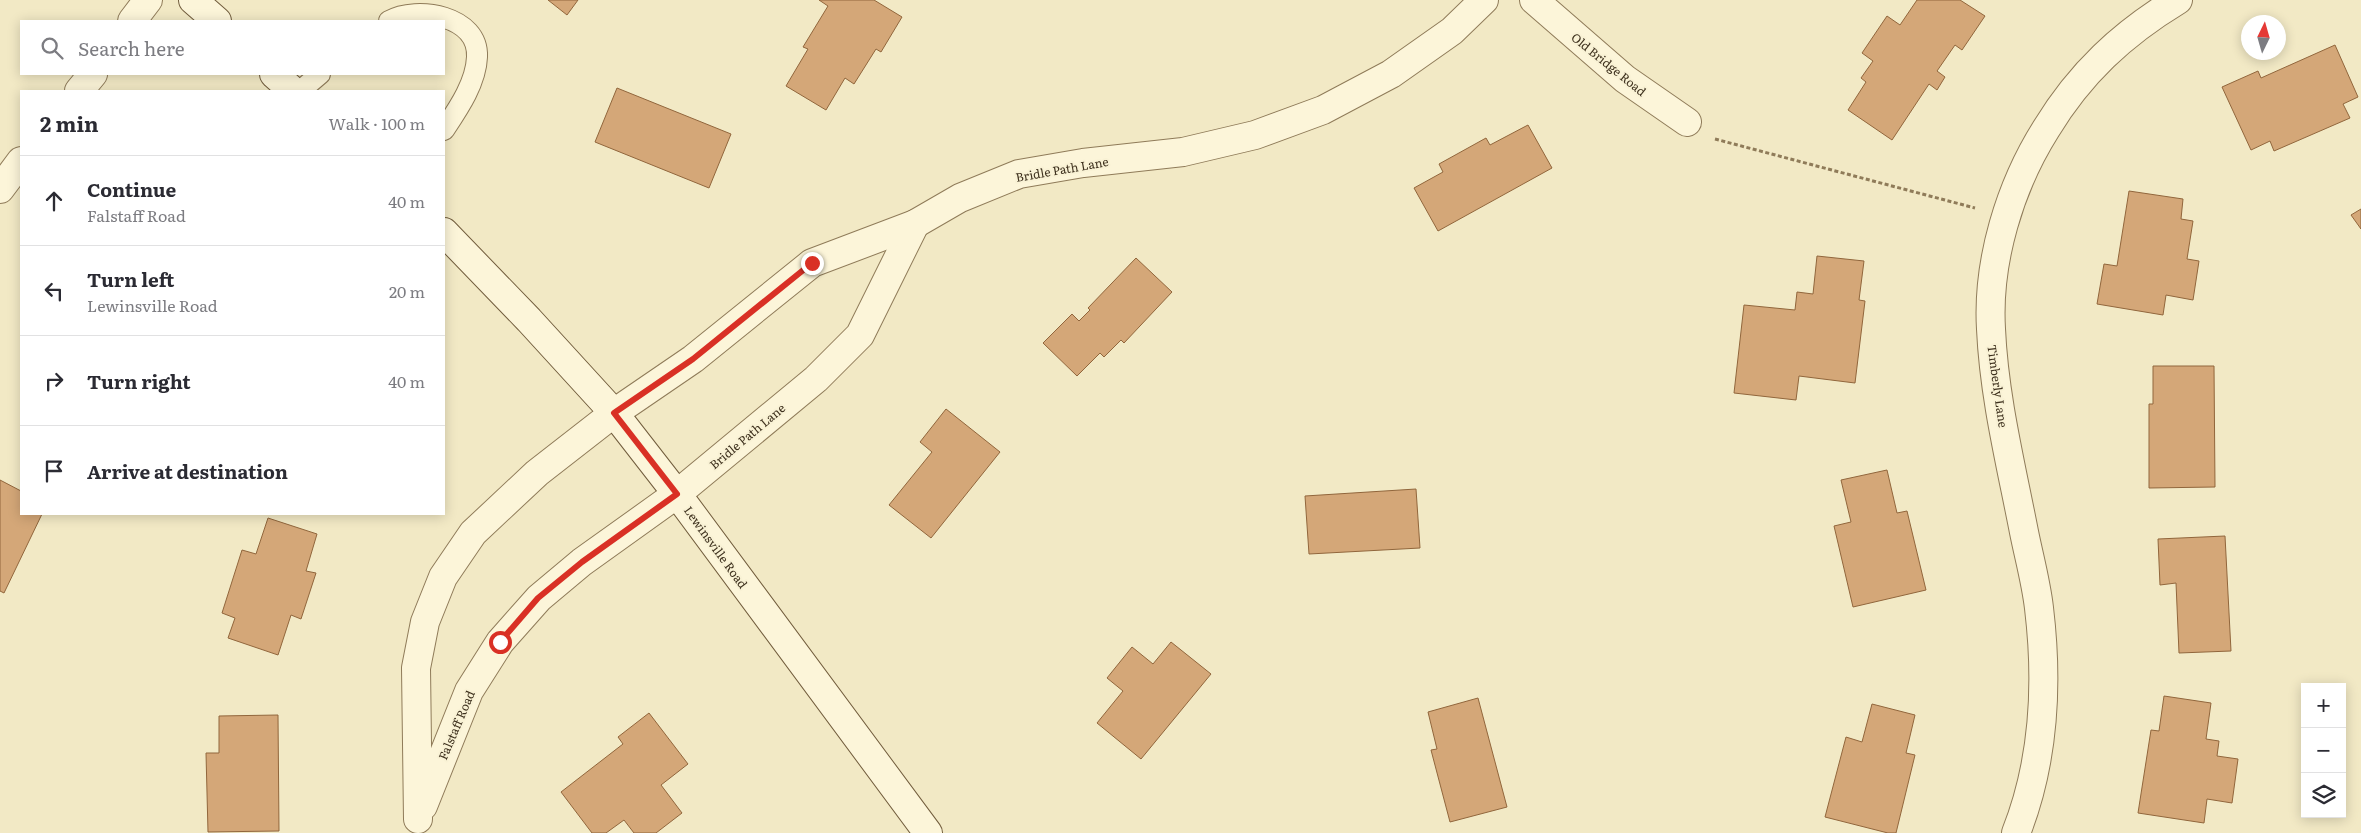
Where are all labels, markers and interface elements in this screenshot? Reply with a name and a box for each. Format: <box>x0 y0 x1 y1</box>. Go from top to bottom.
north arrow <box>2241 15 2286 60</box>
search box <box>20 20 445 75</box>
street label: Old Bridge Road <box>1568 28 1651 100</box>
icon: search <box>38 34 66 62</box>
text: Search here <box>78 34 185 62</box>
text: 2 min <box>40 107 99 138</box>
text: Walk · 100 m <box>329 111 425 135</box>
street label: Bridle Path Lane <box>1014 152 1110 186</box>
text: Continue <box>87 175 176 203</box>
icon: ahead <box>40 187 68 215</box>
text: 40 m <box>388 189 425 213</box>
text: Falstaff Road <box>87 203 186 227</box>
route end <box>801 252 824 275</box>
text: Turn left <box>87 265 174 293</box>
icon: left <box>40 277 68 305</box>
text: 20 m <box>389 279 425 303</box>
text: Lewinsville Road <box>87 293 218 317</box>
street label: Timberly Lane <box>1983 343 2013 429</box>
icon: right <box>40 367 68 395</box>
text: Turn right <box>87 367 191 395</box>
text: 40 m <box>388 369 425 393</box>
street label: Bridle Path Lane <box>705 399 789 473</box>
icon: arrive <box>40 457 68 485</box>
text: Arrive at destination <box>87 457 288 485</box>
street label: Lewinsville Road <box>680 502 752 592</box>
route start <box>489 631 512 654</box>
map controls <box>2301 683 2346 818</box>
button: + <box>2301 683 2346 728</box>
street label: Falstaff Road <box>433 687 479 763</box>
button: − <box>2301 728 2346 773</box>
button: layers <box>2301 773 2346 818</box>

